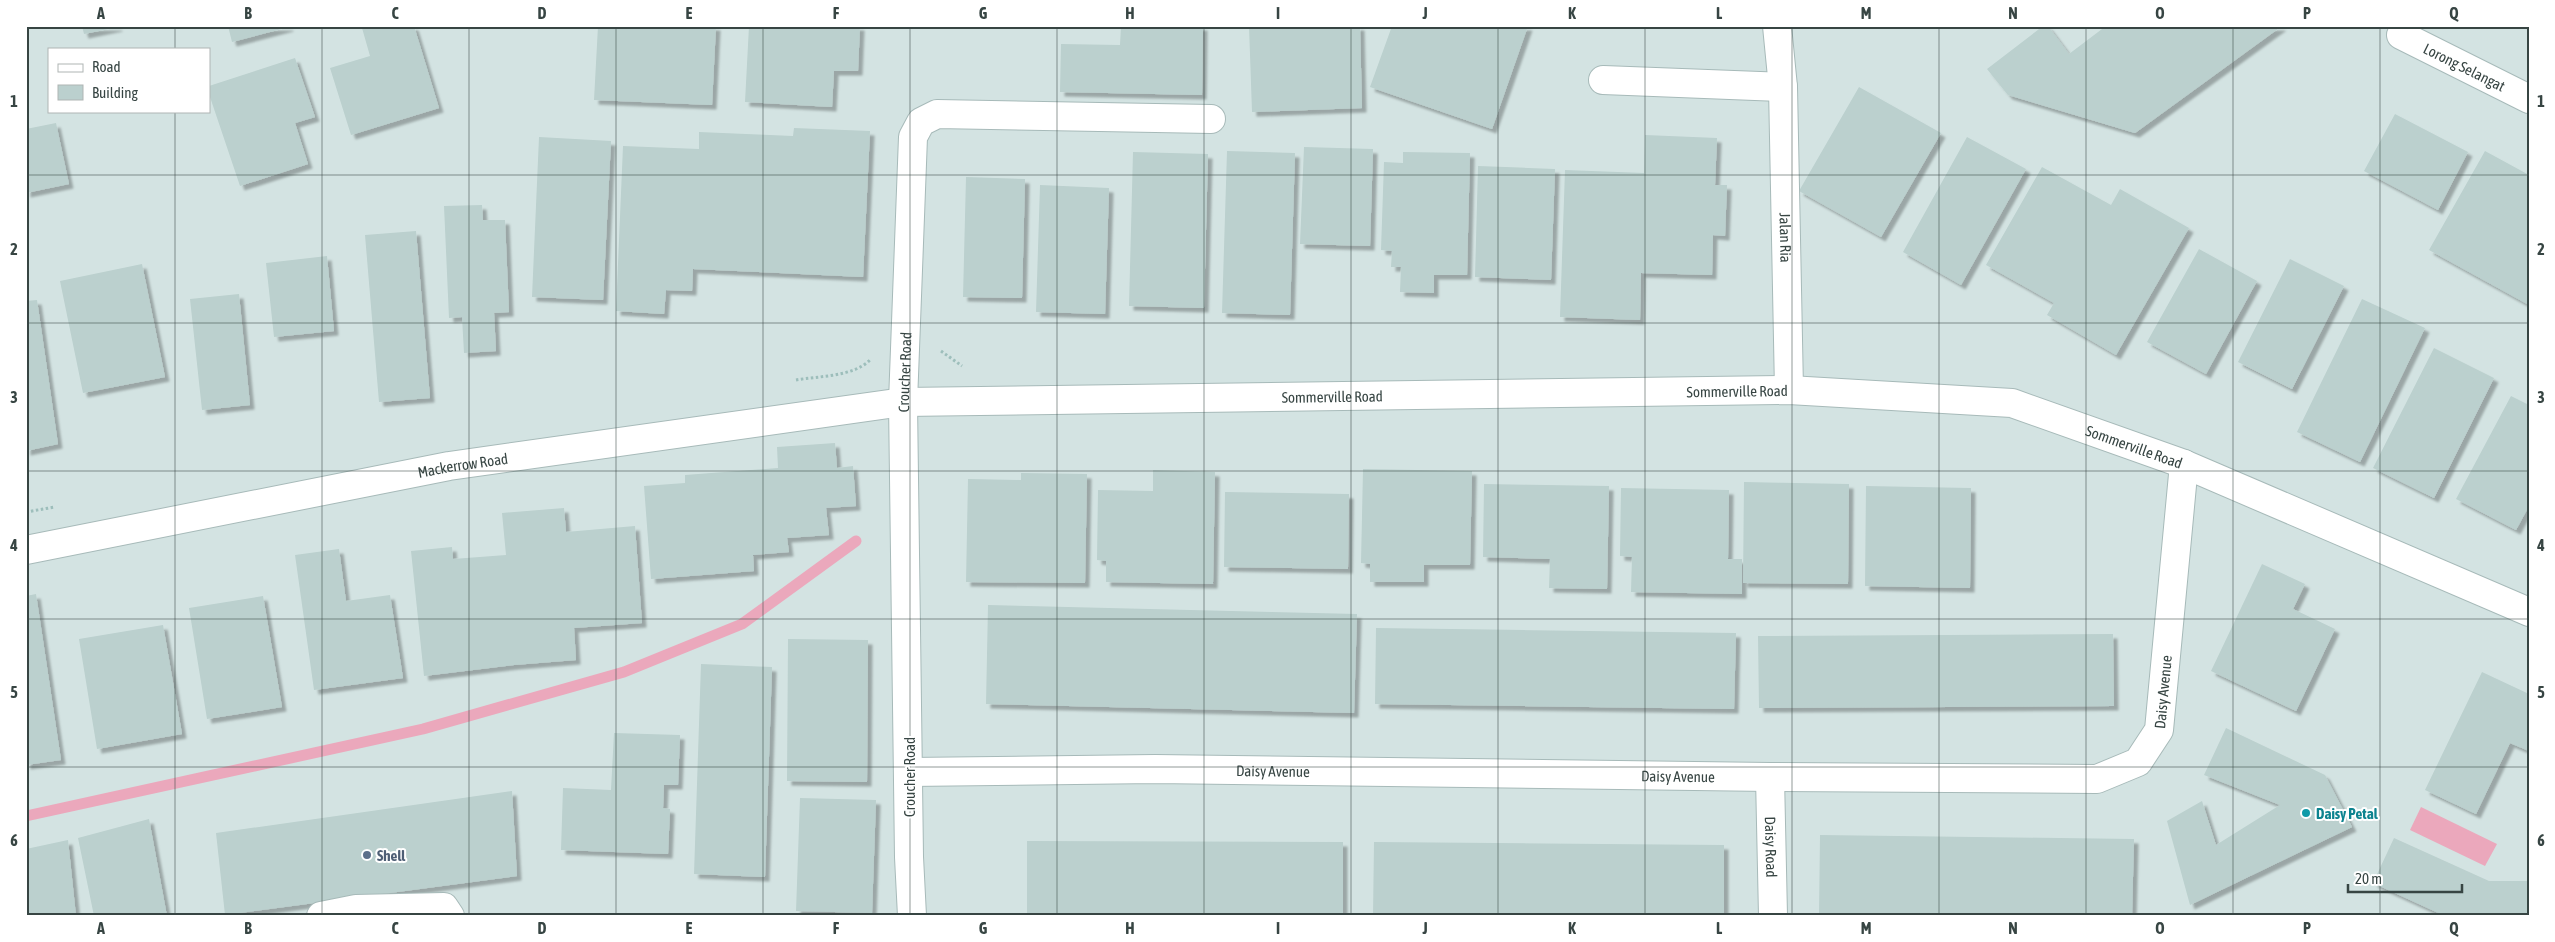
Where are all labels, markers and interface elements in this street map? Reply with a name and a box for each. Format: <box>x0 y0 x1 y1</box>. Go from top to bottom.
text: A <box>96 4 105 22</box>
text: B <box>244 4 252 22</box>
text: C <box>391 4 399 22</box>
text: D <box>538 4 547 22</box>
text: E <box>686 4 693 22</box>
text: F <box>833 4 840 22</box>
text: G <box>979 4 988 22</box>
text: H <box>1125 4 1135 22</box>
text: I <box>1276 4 1280 22</box>
text: J <box>1421 4 1428 22</box>
text: K <box>1568 4 1576 22</box>
text: L <box>1716 4 1723 22</box>
text: M <box>1861 4 1871 22</box>
text: N <box>2008 4 2018 22</box>
text: O <box>2155 4 2165 22</box>
text: P <box>2303 4 2311 22</box>
text: Q <box>2449 4 2459 22</box>
street label: Lorong Selangat <box>2421 39 2508 94</box>
legend <box>48 48 210 112</box>
text: Road <box>92 58 121 75</box>
text: Building <box>92 84 138 101</box>
text: 1 <box>10 92 18 110</box>
text: 1 <box>2537 92 2545 110</box>
street label: Jalan Ria <box>1777 212 1795 263</box>
text: 2 <box>10 240 18 258</box>
text: 2 <box>2537 240 2545 258</box>
street label: Croucher Road <box>894 332 914 412</box>
street label: Sommerville Road <box>1686 382 1788 400</box>
street label: Sommerville Road <box>1281 387 1383 405</box>
text: 3 <box>10 388 18 406</box>
text: 3 <box>2537 388 2545 406</box>
street label: Sommerville Road <box>2084 421 2185 471</box>
street label: Mackerrow Road <box>416 449 509 481</box>
text: 4 <box>9 536 18 554</box>
text: 4 <box>2536 536 2545 554</box>
street label: Daisy Avenue <box>2151 654 2175 730</box>
text: 5 <box>10 683 18 701</box>
text: 5 <box>2537 683 2545 701</box>
street label: Croucher Road <box>901 737 918 817</box>
street label: Daisy Avenue <box>1236 762 1310 780</box>
street label: Daisy Avenue <box>1641 767 1715 785</box>
place label: Daisy Petal <box>2316 805 2379 822</box>
marker: Daisy Petal <box>2300 807 2312 819</box>
street label: Daisy Road <box>1762 816 1781 878</box>
text: 6 <box>10 831 18 849</box>
text: 6 <box>2537 831 2545 849</box>
place label: Shell <box>377 847 406 864</box>
marker: Shell <box>361 849 373 861</box>
scale bar <box>2348 862 2461 894</box>
text: 20 m <box>2355 870 2382 887</box>
text: A <box>96 919 105 937</box>
text: B <box>244 919 252 937</box>
text: C <box>391 919 399 937</box>
text: D <box>538 919 547 937</box>
text: E <box>686 919 693 937</box>
text: F <box>833 919 840 937</box>
text: G <box>979 919 988 937</box>
text: H <box>1125 919 1135 937</box>
text: I <box>1276 919 1280 937</box>
text: J <box>1421 919 1428 937</box>
text: K <box>1568 919 1576 937</box>
text: L <box>1716 919 1723 937</box>
text: M <box>1861 919 1871 937</box>
text: N <box>2008 919 2018 937</box>
text: O <box>2155 919 2165 937</box>
text: P <box>2303 919 2311 937</box>
text: Q <box>2449 919 2459 937</box>

